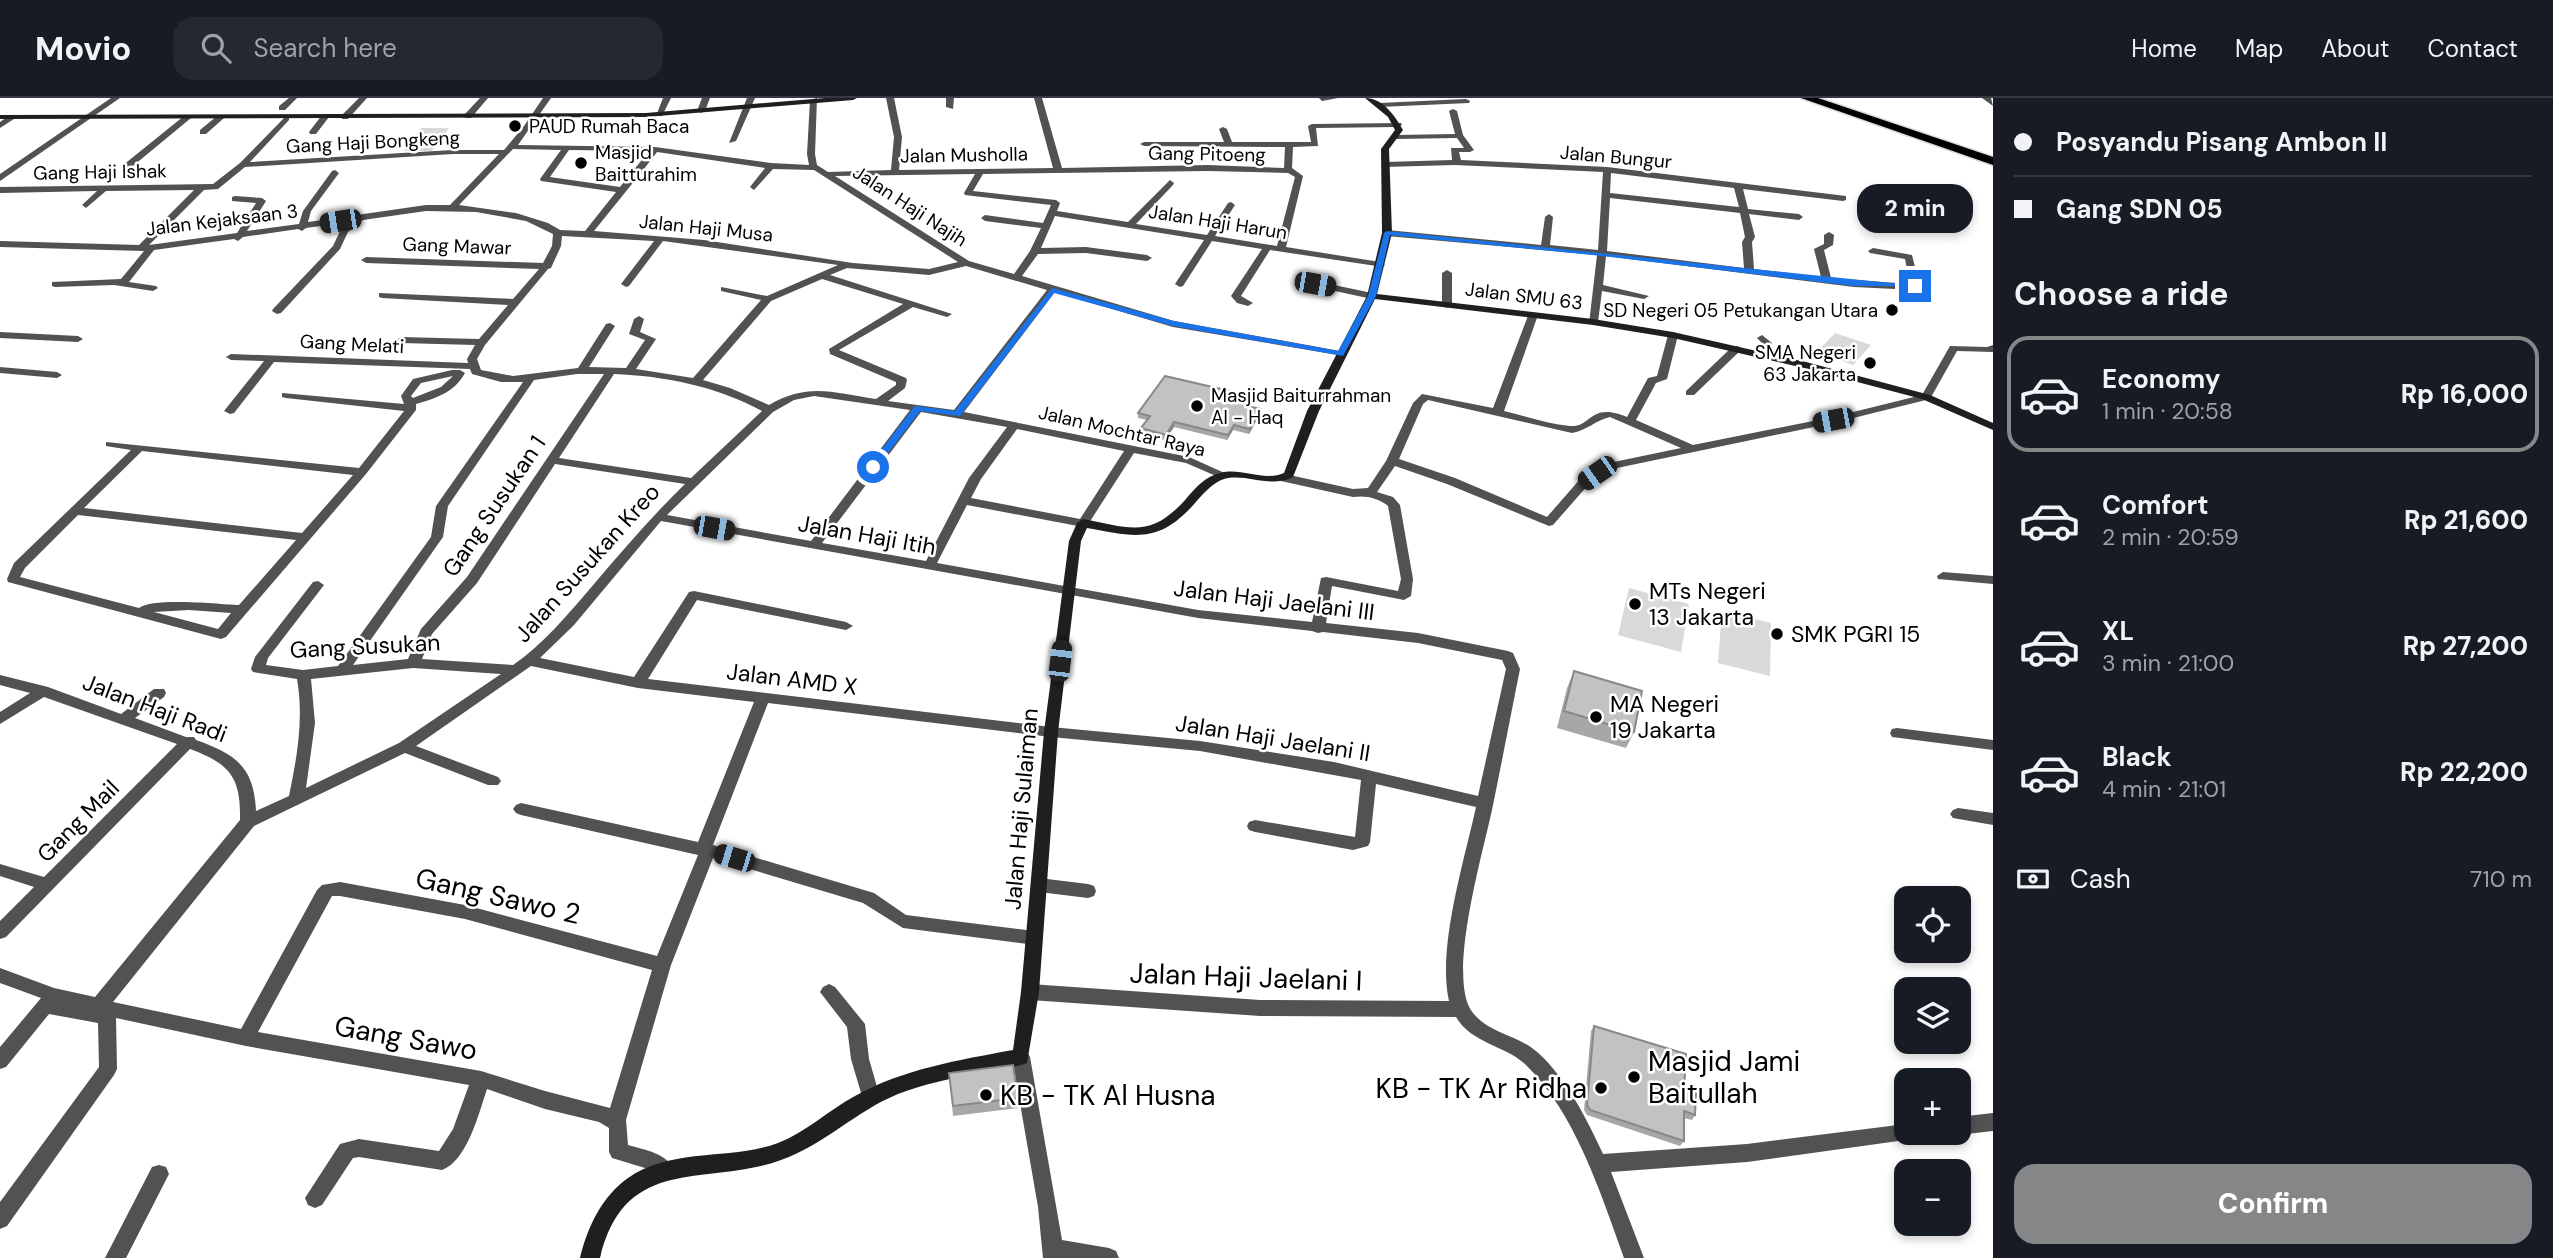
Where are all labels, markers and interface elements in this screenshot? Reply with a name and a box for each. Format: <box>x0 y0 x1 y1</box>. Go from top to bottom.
search box <box>173 17 663 80</box>
text: Movio <box>35 27 131 70</box>
icon: search <box>197 29 235 67</box>
text: Search here <box>253 31 397 65</box>
text: Home <box>2131 33 2197 64</box>
text: Map <box>2235 33 2283 64</box>
text: About <box>2321 33 2390 64</box>
text: Contact <box>2428 33 2518 64</box>
place label: PAUD Rumah Baca <box>529 114 689 139</box>
marker: PAUD Rumah Baca <box>507 118 523 134</box>
street label: Gang Haji Bongkeng <box>285 125 461 159</box>
text: Posyandu Pisang Ambon II <box>2056 125 2387 159</box>
place label: Masjid Baitturahim <box>595 140 697 187</box>
street label: Gang Pitoeng <box>1148 140 1266 168</box>
street label: Jalan Bungur <box>1559 140 1673 174</box>
street label: Jalan Musholla <box>900 141 1028 169</box>
marker: Masjid Baitturahim <box>573 155 589 171</box>
street label: Gang Haji Ishak <box>33 158 167 186</box>
street label: Jalan Haji Najih <box>848 160 972 252</box>
callout: 2 min <box>1857 184 1973 234</box>
text: Gang SDN 05 <box>2056 192 2223 226</box>
text: 2 min <box>1884 193 1946 223</box>
street label: Jalan Kejaksaan 3 <box>145 198 299 242</box>
street label: Jalan Haji Harun <box>1147 199 1289 245</box>
car <box>318 207 363 235</box>
street label: Jalan Haji Musa <box>638 209 774 247</box>
street label: Gang Mawar <box>402 232 512 260</box>
car <box>1293 270 1338 298</box>
route end <box>1899 270 1931 302</box>
text: Choose a ride <box>2014 273 2229 315</box>
street label: Jalan SMU 63 <box>1464 276 1584 316</box>
place label: SD Negeri 05 Petukangan Utara <box>1603 298 1878 323</box>
marker: SD Negeri 05 Petukangan Utara <box>1884 302 1900 318</box>
street label: Gang Melati <box>299 329 405 359</box>
place label: SMA Negeri 63 Jakarta <box>1755 340 1856 387</box>
marker: SMA Negeri 63 Jakarta <box>1862 355 1878 371</box>
text: Economy <box>2102 362 2220 396</box>
icon: car <box>2018 363 2081 426</box>
text: Rp 16,000 <box>2401 377 2528 411</box>
place label: Masjid Baiturrahman Al - Haq <box>1211 383 1391 430</box>
text: 1 min · 20:58 <box>2102 396 2233 426</box>
marker: Masjid Baiturrahman Al - Haq <box>1189 398 1205 414</box>
street label: Jalan Mochtar Raya <box>1036 400 1208 462</box>
car <box>1811 406 1856 434</box>
street label: Gang Susukan 1 <box>436 430 552 582</box>
route start <box>857 451 889 483</box>
car <box>1574 452 1621 494</box>
street label: Jalan Susukan Kreo <box>508 477 666 649</box>
text: Comfort <box>2102 488 2208 522</box>
icon: car <box>2018 489 2081 552</box>
text: Rp 21,600 <box>2404 503 2528 537</box>
street label: Jalan Haji Itih <box>796 508 938 562</box>
car <box>692 514 737 542</box>
text: 2 min · 20:59 <box>2102 522 2239 552</box>
street label: Jalan Haji Jaelani III <box>1172 573 1376 627</box>
place label: MTs Negeri 13 Jakarta <box>1649 576 1766 632</box>
marker: MTs Negeri 13 Jakarta <box>1627 596 1643 612</box>
text: XL <box>2102 614 2134 648</box>
icon: car <box>2018 615 2081 678</box>
place label: SMK PGRI 15 <box>1791 619 1920 649</box>
marker: SMK PGRI 15 <box>1769 626 1785 642</box>
street label: Gang Susukan <box>289 627 441 665</box>
text: Rp 27,200 <box>2403 629 2528 663</box>
car <box>1048 639 1073 683</box>
text: 3 min · 21:00 <box>2102 648 2234 678</box>
street label: Jalan AMD X <box>725 656 859 702</box>
street label: Jalan Haji Radi <box>79 667 231 749</box>
place label: MA Negeri 19 Jakarta <box>1610 689 1719 745</box>
street label: Jalan Haji Sulaiman <box>997 707 1045 911</box>
street label: Jalan Haji Jaelani II <box>1173 708 1373 768</box>
marker: MA Negeri 19 Jakarta <box>1588 709 1604 725</box>
text: Black <box>2102 740 2172 774</box>
icon: car <box>2018 741 2081 804</box>
text: Rp 22,200 <box>2400 755 2528 789</box>
street label: Gang Mail <box>30 773 126 869</box>
text: 4 min · 21:01 <box>2102 774 2226 804</box>
car <box>711 842 758 874</box>
street label: Gang Sawo 2 <box>412 859 584 933</box>
icon: cash <box>2014 860 2052 898</box>
text: Cash <box>2070 862 2131 896</box>
text: 710 m <box>2470 864 2532 894</box>
map controls <box>1894 886 1971 1236</box>
button: locate <box>1894 886 1971 963</box>
street label: Jalan Haji Jaelani I <box>1129 954 1363 1000</box>
button: layers <box>1894 977 1971 1054</box>
street label: Gang Sawo <box>332 1007 480 1069</box>
place label: Masjid Jami Baitullah <box>1648 1043 1800 1112</box>
button: + <box>1894 1068 1971 1145</box>
marker: Masjid Jami Baitullah <box>1626 1069 1642 1085</box>
place label: KB - TK Ar Ridha <box>1376 1070 1587 1107</box>
place label: KB - TK Al Husna <box>1000 1077 1216 1114</box>
marker: KB - TK Ar Ridha <box>1593 1080 1609 1096</box>
marker: KB - TK Al Husna <box>978 1087 994 1103</box>
button: − <box>1894 1159 1971 1236</box>
button: Confirm <box>2014 1164 2532 1244</box>

